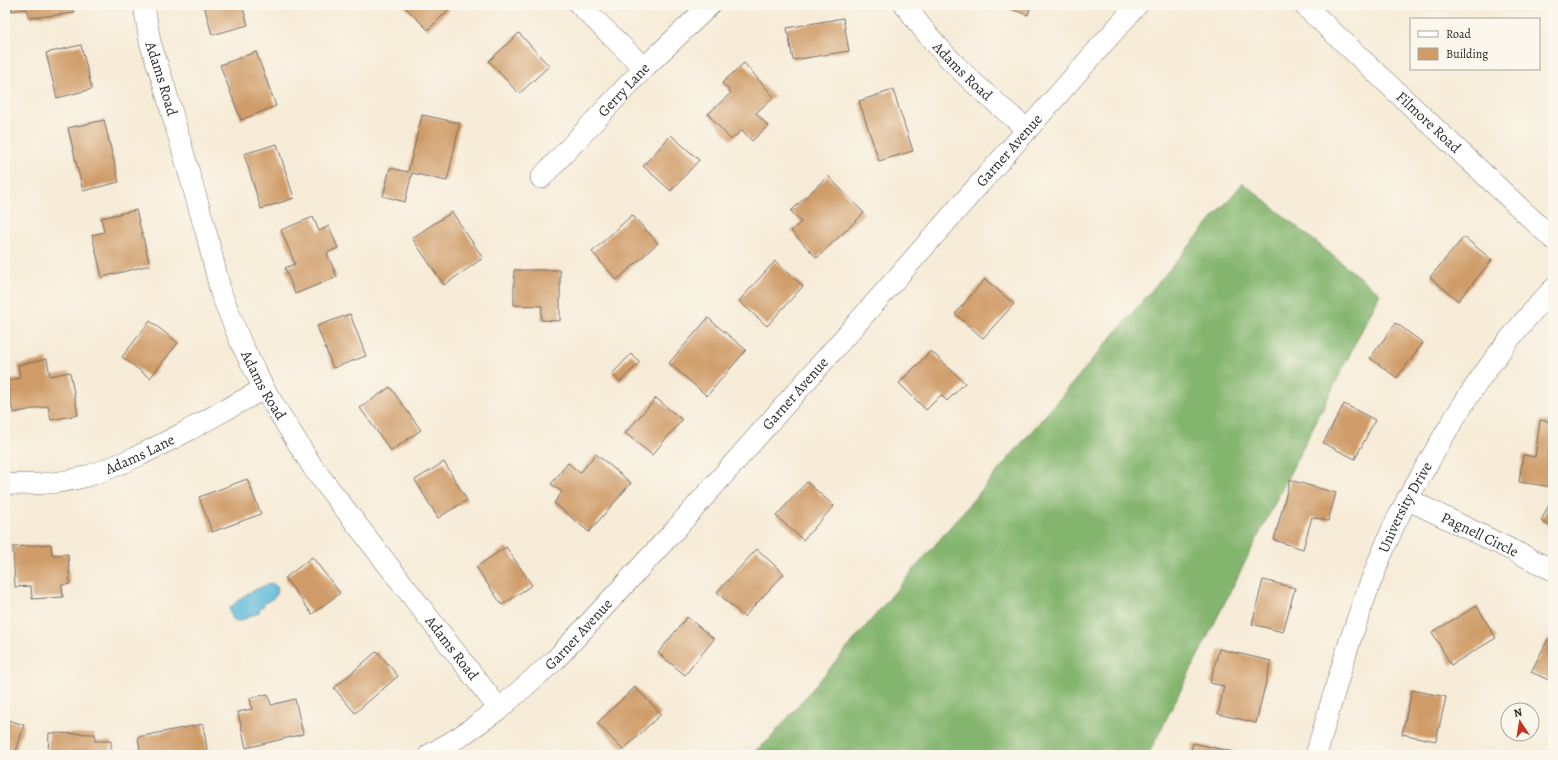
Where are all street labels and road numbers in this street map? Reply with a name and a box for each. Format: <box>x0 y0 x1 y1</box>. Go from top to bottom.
street label: Adams Road <box>928 37 997 106</box>
street label: Adams Road <box>140 38 183 119</box>
street label: Gerry Lane <box>593 58 654 121</box>
street label: Filmore Road <box>1392 87 1466 158</box>
street label: Garner Avenue <box>972 109 1047 191</box>
street label: Adams Road <box>236 346 291 424</box>
street label: Garner Avenue <box>757 352 833 434</box>
street label: Adams Lane <box>101 429 178 479</box>
street label: University Drive <box>1373 458 1437 556</box>
street label: Pagnell Circle <box>1438 507 1522 562</box>
street label: Garner Avenue <box>540 594 617 675</box>
street label: Adams Road <box>420 611 484 685</box>

